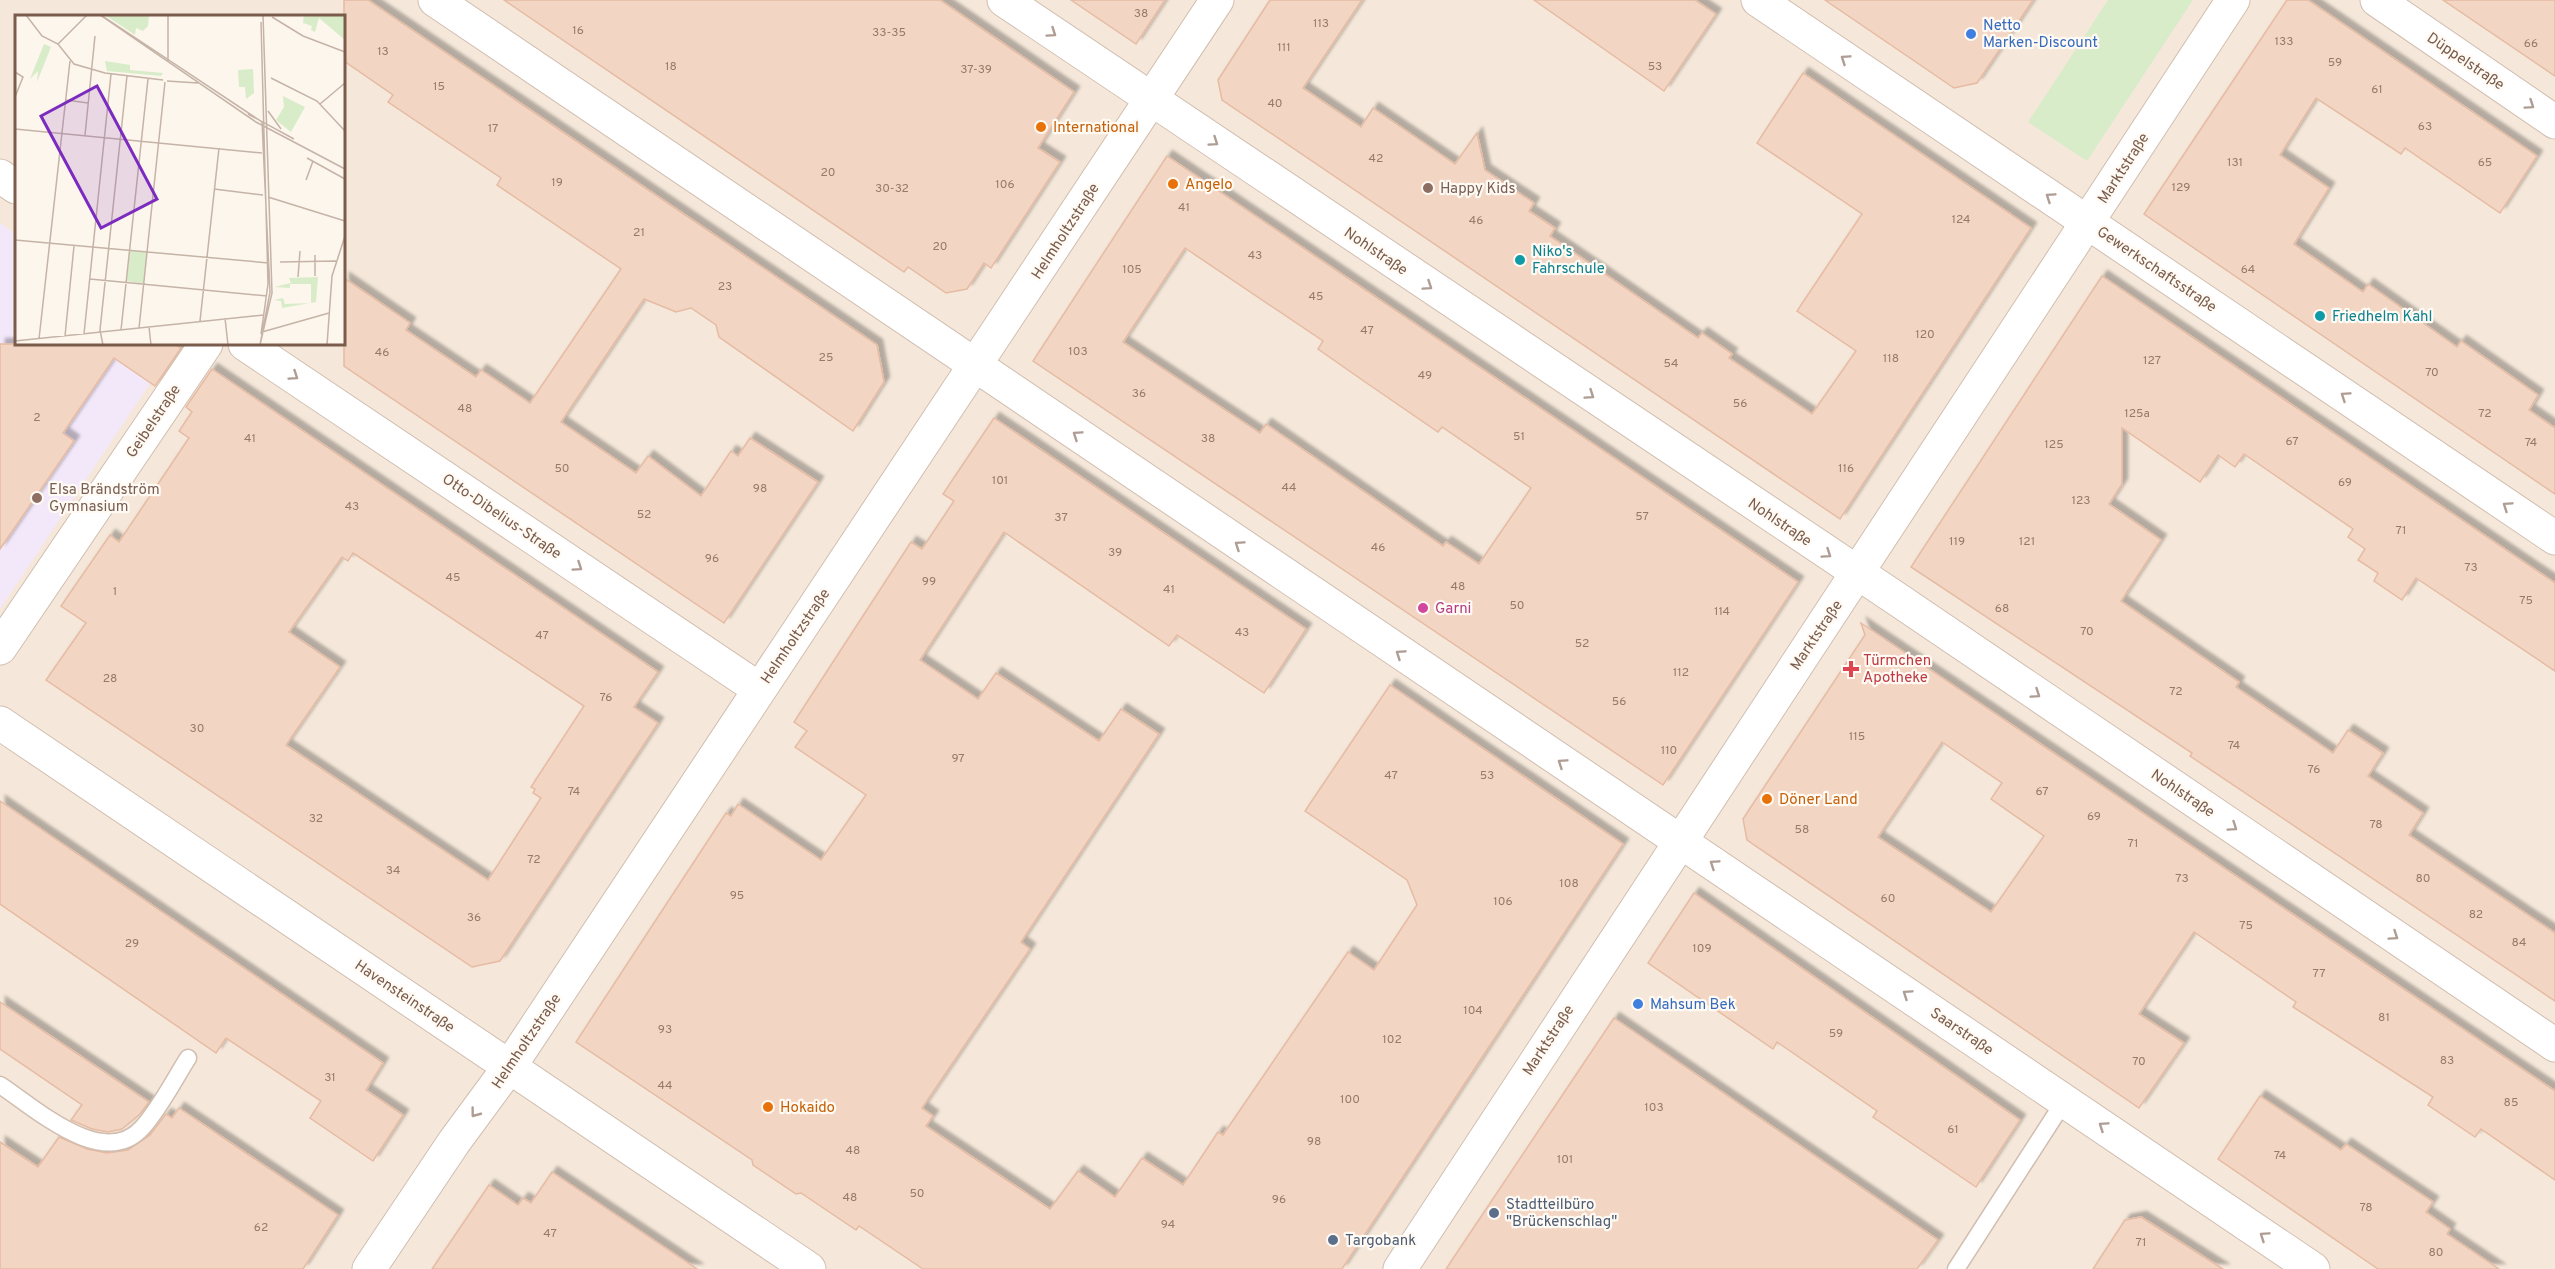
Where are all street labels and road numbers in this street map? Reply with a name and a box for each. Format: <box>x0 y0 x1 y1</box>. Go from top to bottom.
street label: Düppelstraße <box>2423 29 2508 95</box>
street label: Marktstraße <box>2094 130 2154 208</box>
street label: Helmholtzstraße <box>1028 180 1104 283</box>
street label: Gewerkschaftsstraße <box>2093 223 2220 317</box>
street label: Nohlstraße <box>1340 224 1411 281</box>
street label: Geibelstraße <box>123 381 186 462</box>
street label: Otto-Dibelius-Straße <box>438 470 564 564</box>
street label: Nohlstraße <box>1744 495 1815 552</box>
street label: Helmholtzstraße <box>757 586 835 688</box>
street label: Marktstraße <box>1787 597 1848 675</box>
street label: Nohlstraße <box>2147 766 2218 823</box>
street label: Havensteinstraße <box>350 957 458 1038</box>
street label: Helmholtzstraße <box>488 991 566 1093</box>
street label: Marktstraße <box>1519 1002 1579 1080</box>
street label: Saarstraße <box>1926 1004 1997 1060</box>

